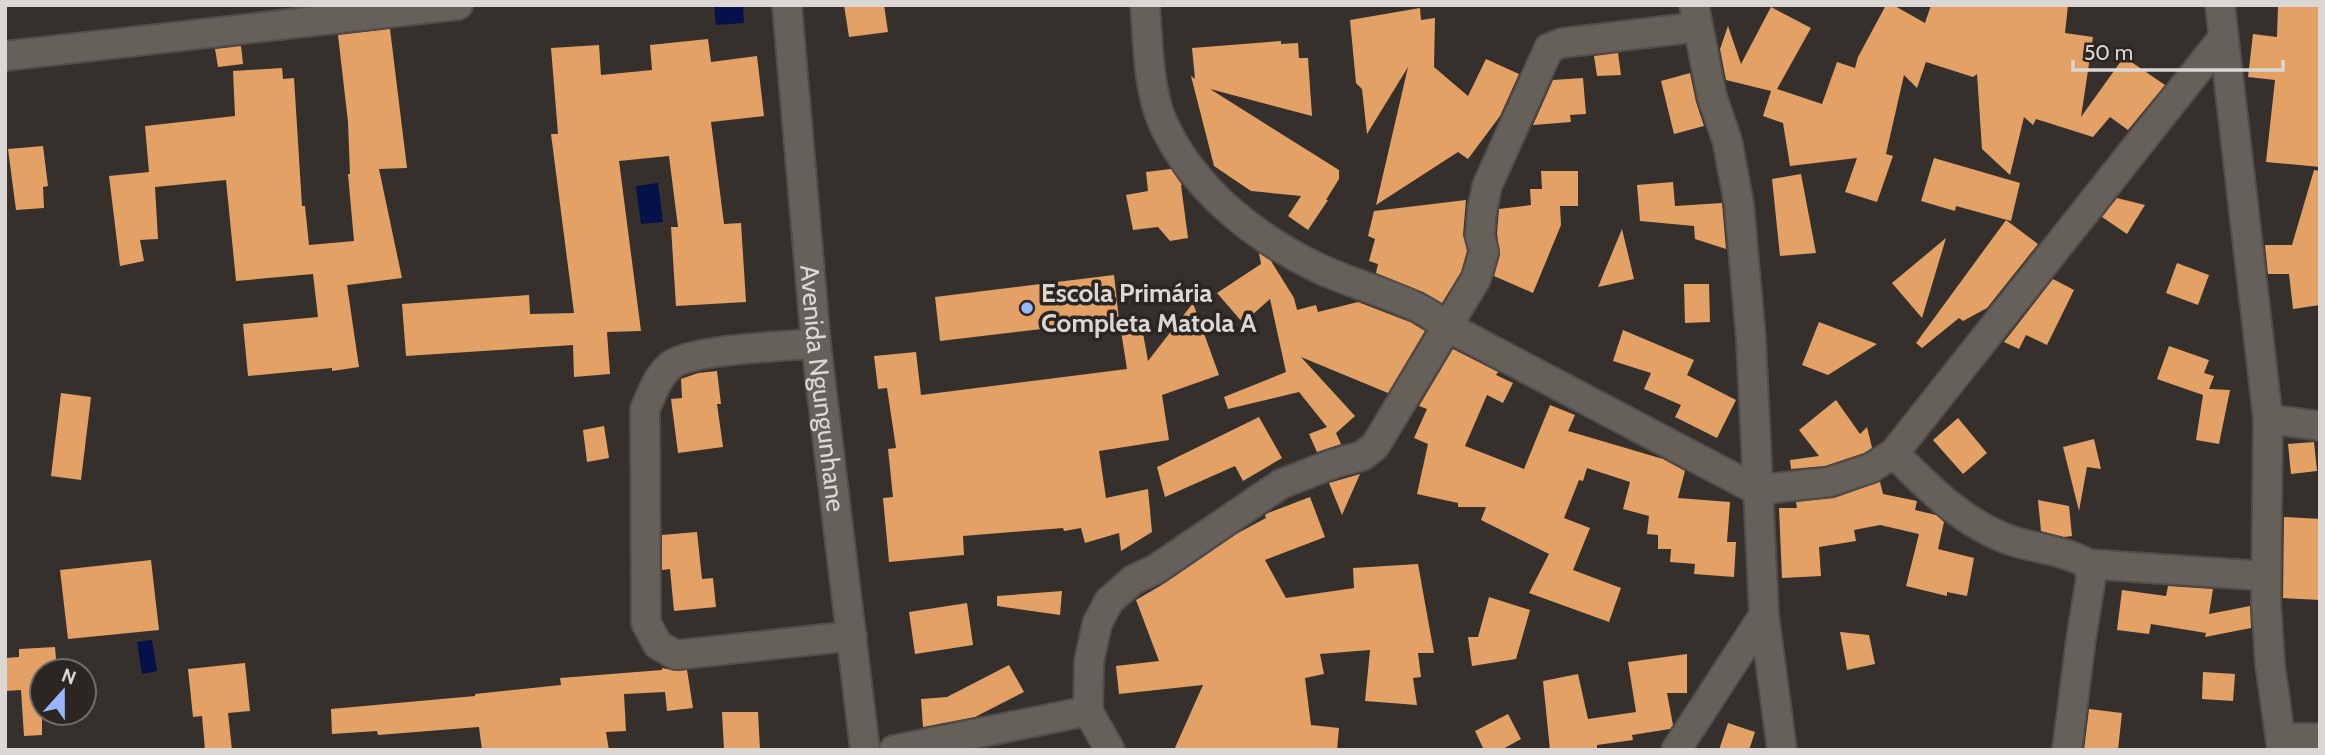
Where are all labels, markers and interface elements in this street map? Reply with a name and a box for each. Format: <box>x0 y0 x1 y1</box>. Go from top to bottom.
scale bar <box>2073 28 2283 72</box>
text: 50 m <box>2084 40 2133 65</box>
street label: Avenida Ngungunhane <box>793 263 852 514</box>
place label: Escola Primária Completa Matola A <box>1041 277 1257 339</box>
marker: Escola Primária Completa Matola A <box>1019 300 1035 316</box>
north arrow <box>28 657 98 727</box>
text: N <box>59 663 79 690</box>

